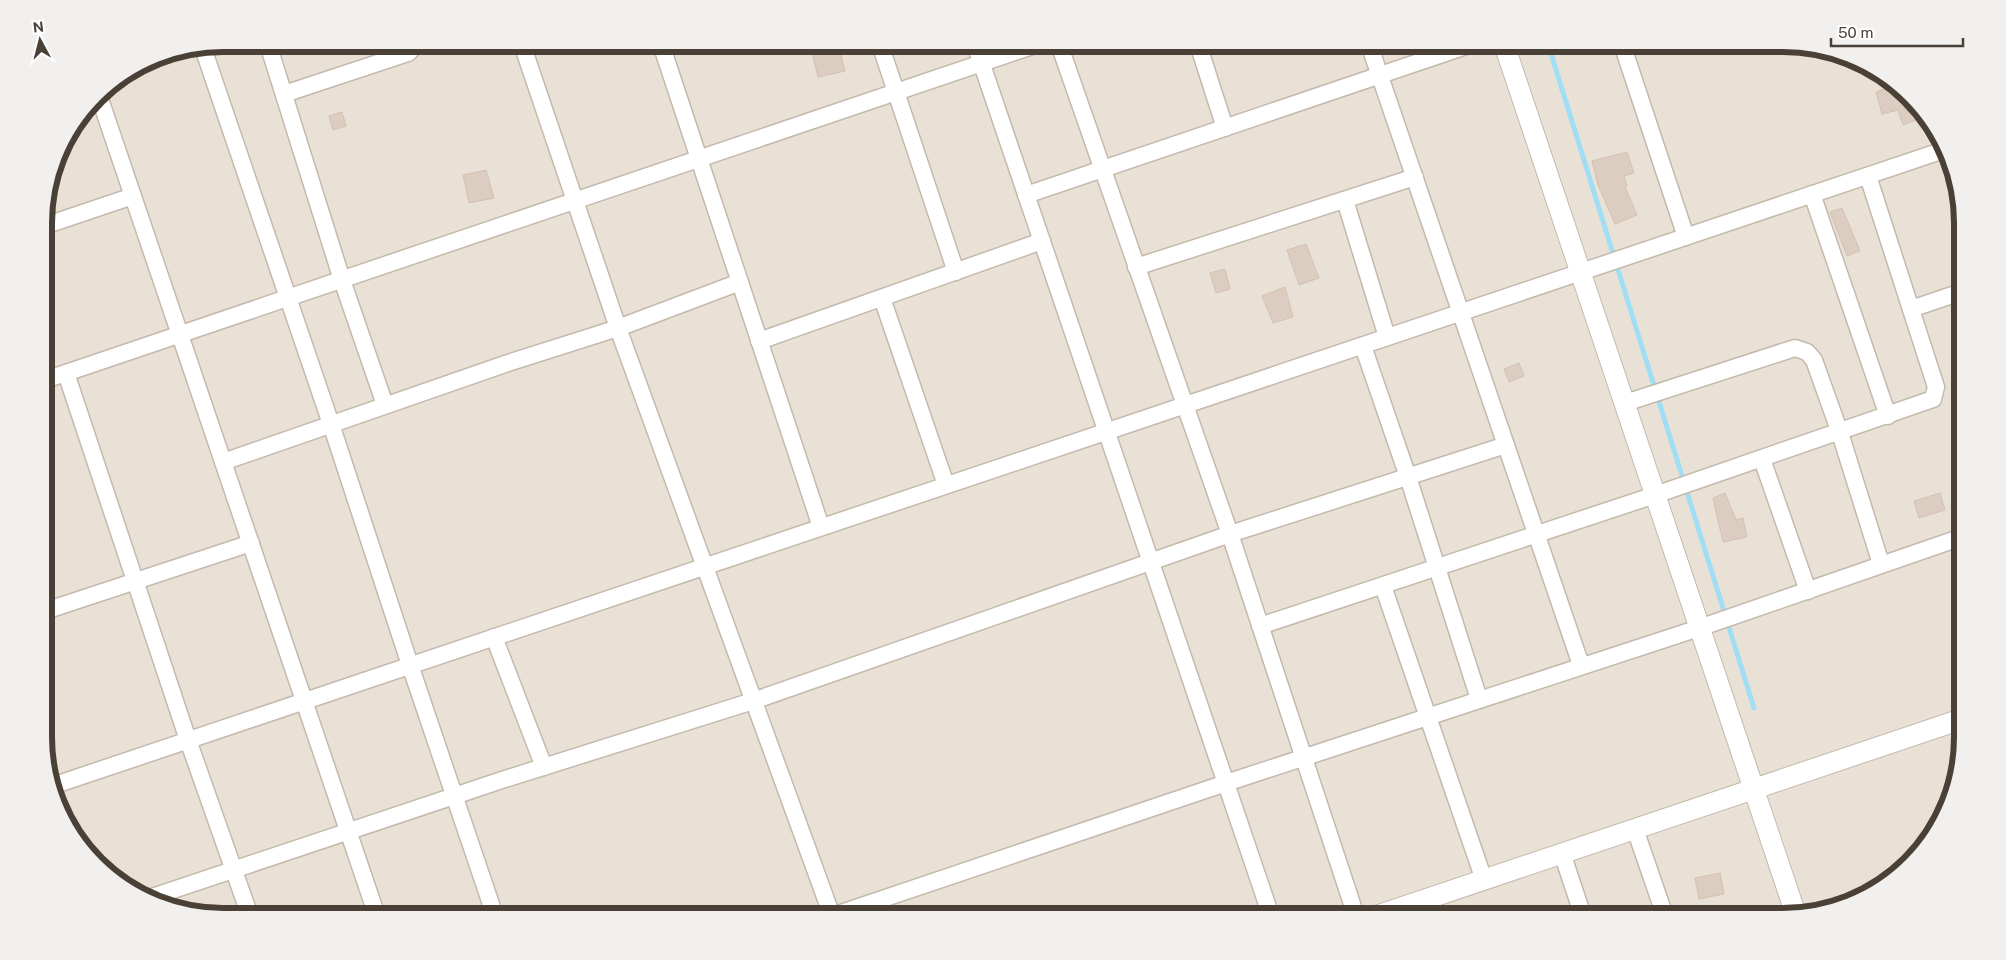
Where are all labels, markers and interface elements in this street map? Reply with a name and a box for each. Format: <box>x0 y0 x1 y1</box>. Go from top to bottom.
north arrow <box>15 15 65 65</box>
scale bar <box>1831 15 1964 47</box>
text: N <box>32 18 45 36</box>
text: 50 m <box>1838 24 1873 41</box>

